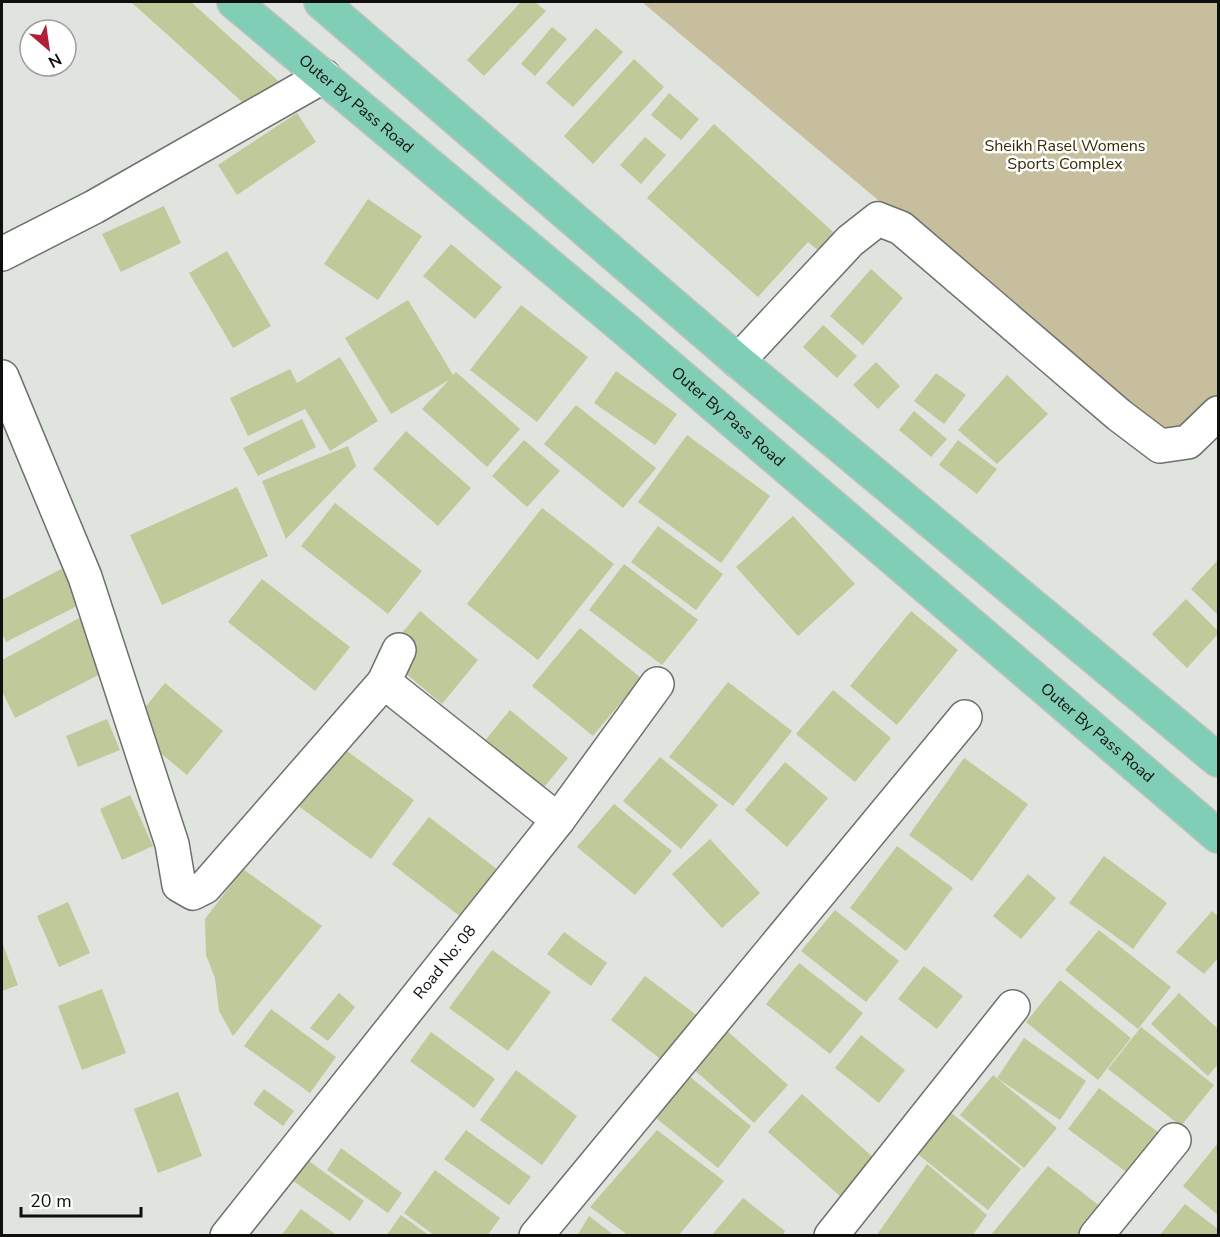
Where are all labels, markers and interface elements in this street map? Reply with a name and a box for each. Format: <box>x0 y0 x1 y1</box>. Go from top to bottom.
north arrow <box>18 18 78 78</box>
text: N <box>44 48 65 73</box>
street label: Outer By Pass Road <box>294 50 418 158</box>
park label: Sheikh Rasel Womens Sports Complex <box>984 135 1146 175</box>
street label: Outer By Pass Road <box>666 362 790 472</box>
street label: Outer By Pass Road <box>1036 678 1159 788</box>
street label: Road No: 08 <box>409 920 481 1004</box>
scale bar <box>21 1180 141 1218</box>
text: 20 m <box>30 1189 72 1213</box>

